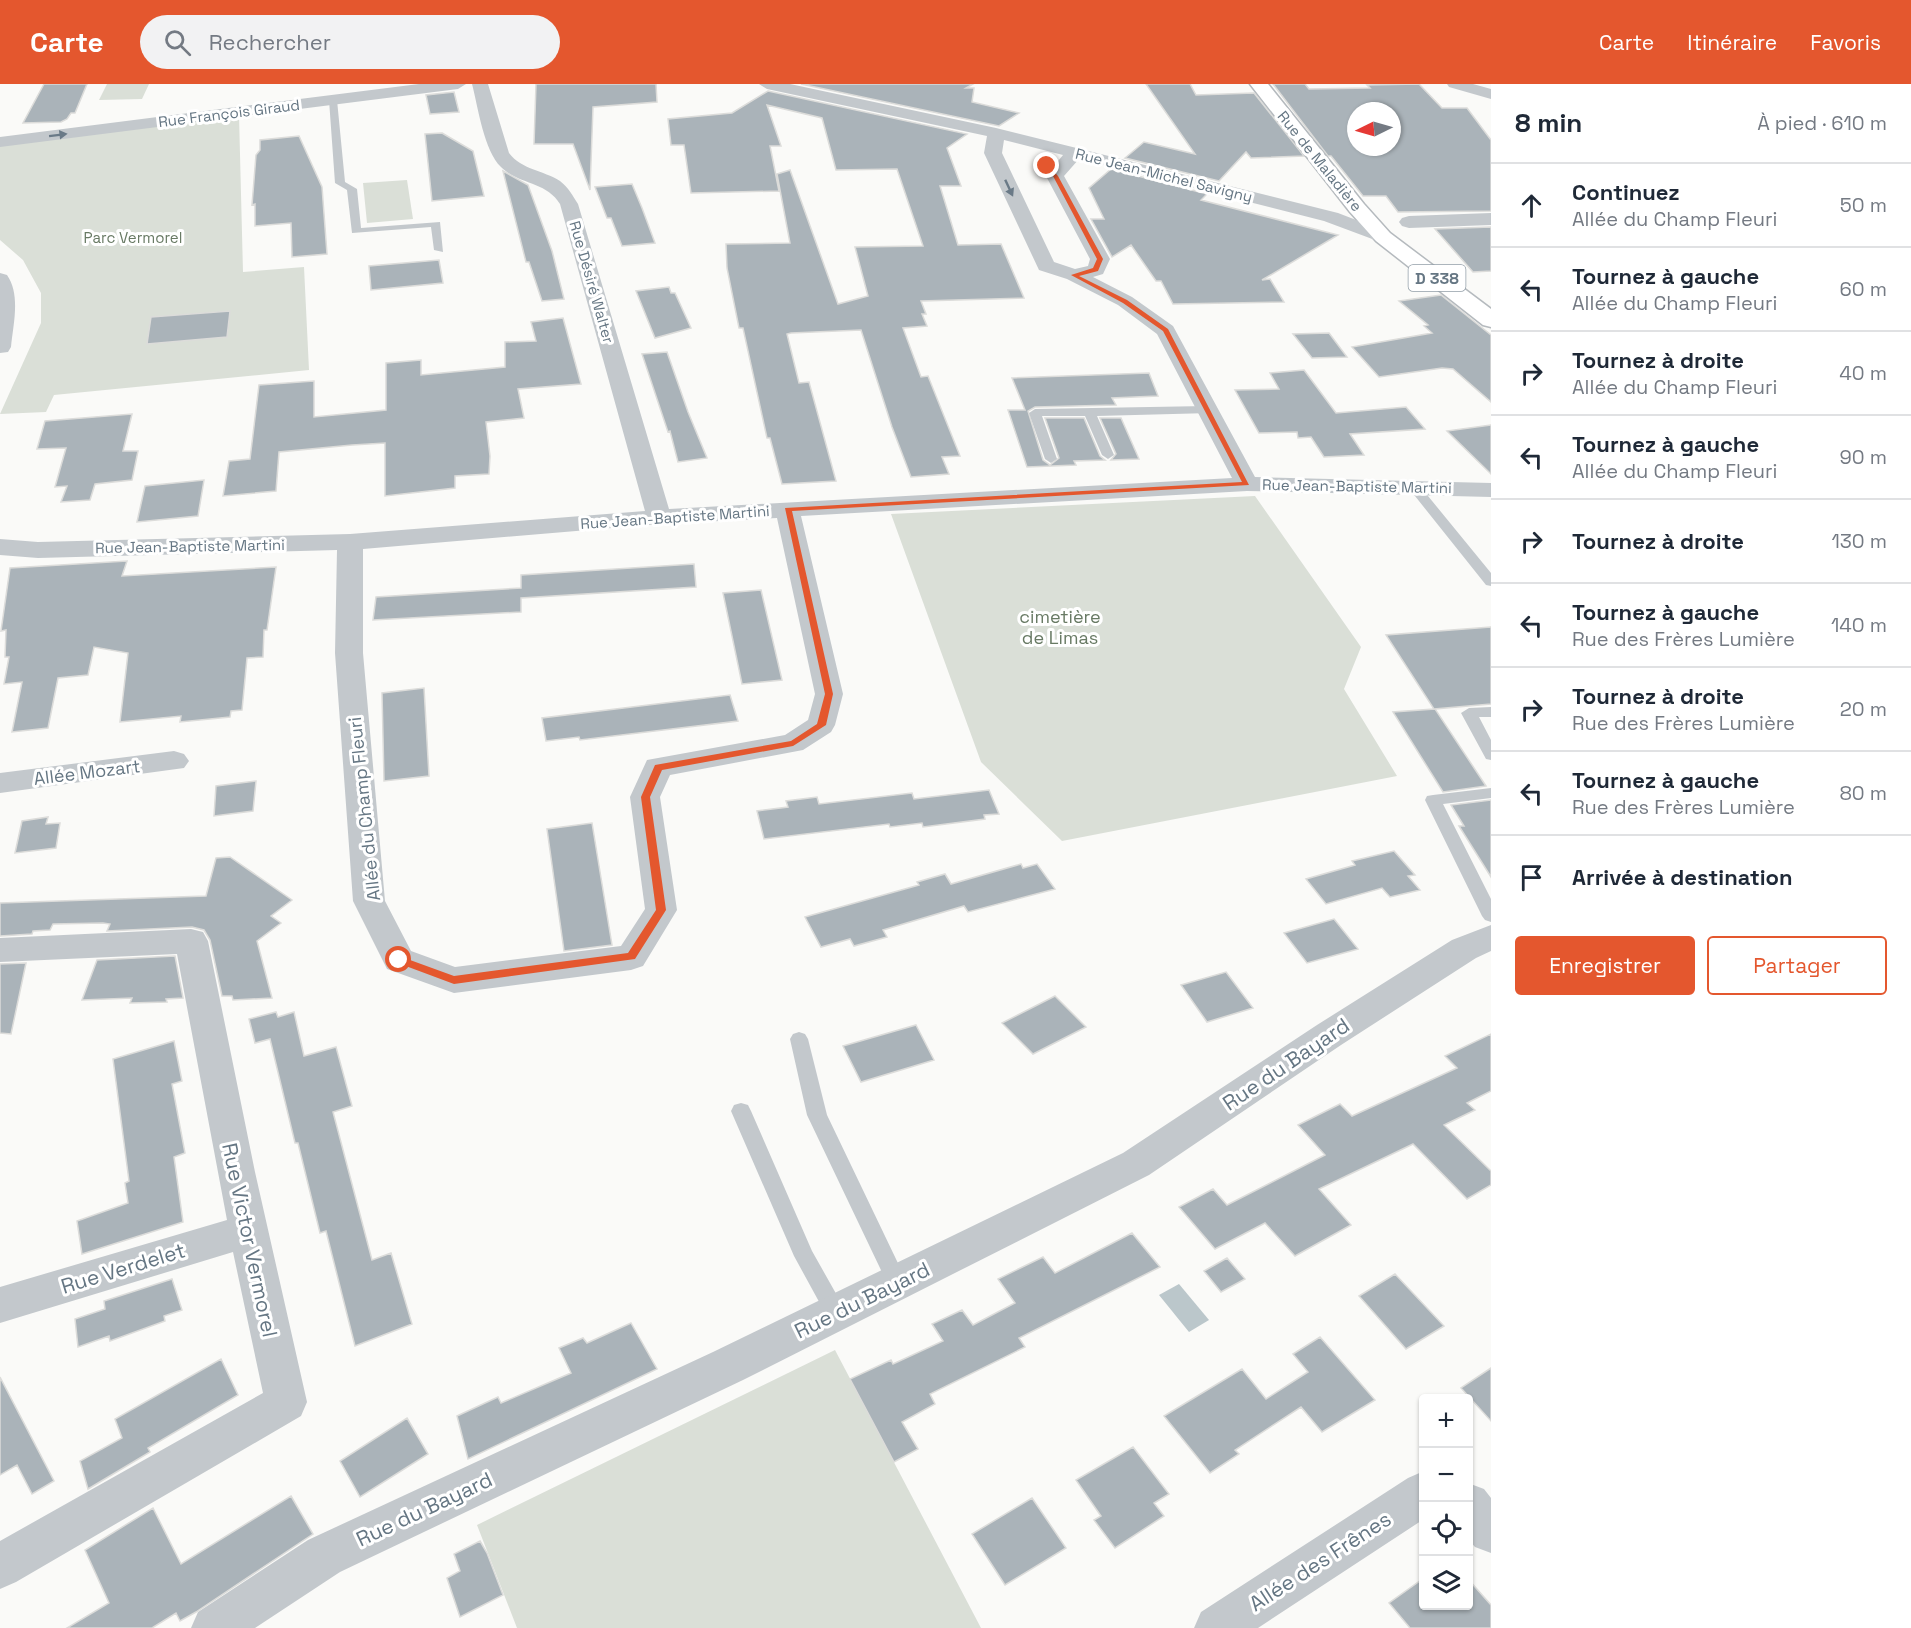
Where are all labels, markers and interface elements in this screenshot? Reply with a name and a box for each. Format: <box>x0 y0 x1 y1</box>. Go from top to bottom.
search box <box>140 15 560 69</box>
text: Carte <box>30 24 104 60</box>
icon: search <box>161 26 194 59</box>
text: Rechercher <box>209 28 331 56</box>
text: Carte <box>1599 29 1654 56</box>
text: Itinéraire <box>1687 29 1777 56</box>
text: Favoris <box>1810 29 1881 56</box>
street label: Rue François Giraud <box>157 95 301 131</box>
north arrow <box>1347 102 1401 156</box>
text: 8 min <box>1515 106 1582 140</box>
street label: Rue de Maladière <box>1274 107 1366 215</box>
text: À pied · 610 m <box>1757 110 1887 136</box>
one-way arrow <box>49 130 68 139</box>
street label: Rue Jean-Michel Savigny <box>1074 144 1254 206</box>
route end <box>1033 152 1059 178</box>
text: Continuez <box>1572 178 1680 206</box>
one-way arrow <box>1005 180 1014 197</box>
icon: ahead <box>1515 189 1548 222</box>
text: 50 m <box>1840 192 1887 218</box>
text: Allée du Champ Fleuri <box>1572 206 1778 232</box>
street label: Rue Désiré Walter <box>565 219 619 346</box>
park label: Parc Vermorel <box>84 228 182 247</box>
text: Tournez à gauche <box>1572 262 1759 290</box>
road number: D 338 <box>1408 265 1466 291</box>
icon: left <box>1515 273 1548 306</box>
text: 60 m <box>1840 276 1887 302</box>
text: Allée du Champ Fleuri <box>1572 290 1778 316</box>
text: Tournez à droite <box>1572 346 1744 374</box>
icon: right <box>1515 357 1548 390</box>
text: 40 m <box>1839 360 1887 386</box>
text: Allée du Champ Fleuri <box>1572 374 1778 400</box>
text: Tournez à gauche <box>1572 430 1759 458</box>
icon: left <box>1515 441 1548 474</box>
text: 90 m <box>1840 444 1887 470</box>
text: Allée du Champ Fleuri <box>1572 458 1778 484</box>
street label: Rue Jean-Baptiste Martini <box>1262 475 1452 497</box>
street label: Rue Jean-Baptiste Martini <box>580 501 770 533</box>
icon: right <box>1515 525 1548 558</box>
text: Tournez à droite <box>1572 527 1744 555</box>
text: 130 m <box>1831 528 1887 554</box>
street label: Rue Jean-Baptiste Martini <box>95 535 285 557</box>
text: Tournez à gauche <box>1572 598 1759 626</box>
park label: cimetière de Limas <box>1019 605 1101 649</box>
icon: left <box>1515 609 1548 642</box>
text: 140 m <box>1831 612 1887 638</box>
text: Rue des Frères Lumière <box>1572 626 1795 652</box>
text: Tournez à droite <box>1572 682 1744 710</box>
icon: right <box>1515 693 1548 726</box>
text: 20 m <box>1840 696 1887 722</box>
text: Rue des Frères Lumière <box>1572 710 1795 736</box>
street label: Allée du Champ Fleuri <box>343 716 385 902</box>
street label: Allée Mozart <box>32 754 142 790</box>
text: Tournez à gauche <box>1572 766 1759 794</box>
icon: left <box>1515 777 1548 810</box>
text: 80 m <box>1839 780 1887 806</box>
text: Rue des Frères Lumière <box>1572 794 1795 820</box>
icon: arrive <box>1515 861 1548 894</box>
text: Arrivée à destination <box>1572 863 1793 891</box>
button: Enregistrer <box>1515 936 1695 995</box>
button: Partager <box>1707 936 1887 995</box>
route start <box>385 946 411 972</box>
street label: Rue du Bayard <box>1217 1012 1355 1116</box>
street label: Rue Victor Vermorel <box>216 1140 284 1340</box>
street label: Rue Verdelet <box>58 1236 188 1300</box>
street label: Rue du Bayard <box>790 1256 934 1344</box>
map controls <box>1419 1394 1473 1610</box>
button: + <box>1419 1394 1473 1448</box>
button: − <box>1419 1448 1473 1502</box>
street label: Rue du Bayard <box>352 1466 496 1552</box>
button: locate <box>1419 1502 1473 1556</box>
street label: Allée des Frênes <box>1244 1505 1396 1617</box>
button: layers <box>1419 1556 1473 1610</box>

